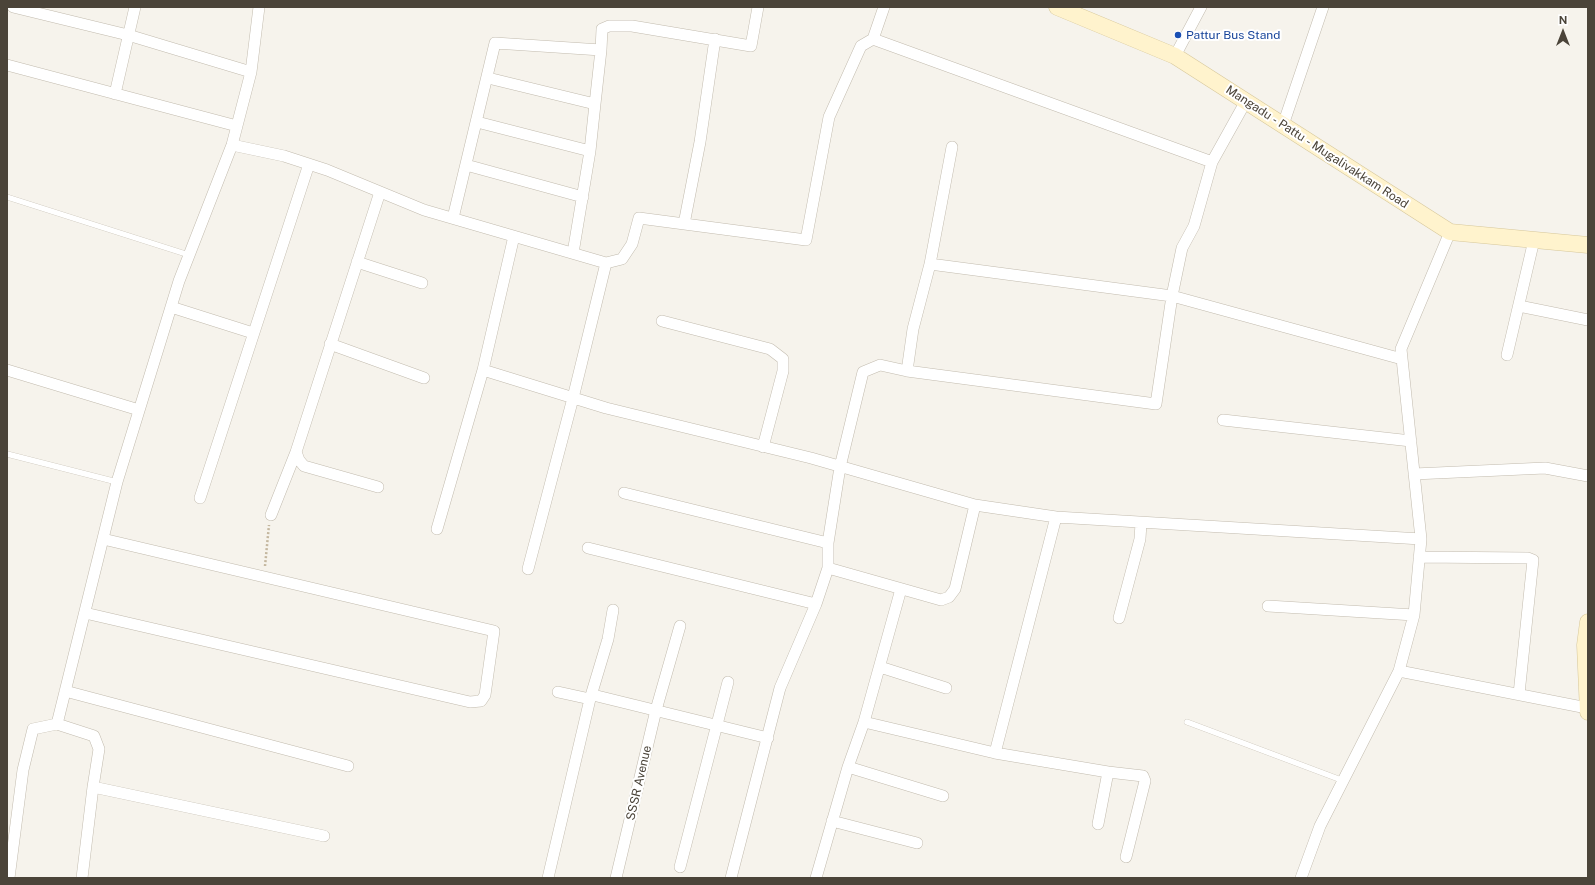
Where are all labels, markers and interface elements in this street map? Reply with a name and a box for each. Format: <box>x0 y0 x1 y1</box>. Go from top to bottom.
north arrow <box>1543 12 1583 52</box>
text: N <box>1559 14 1567 26</box>
place label: Pattur Bus Stand <box>1186 28 1280 42</box>
marker: Pattur Bus Stand <box>1173 30 1183 40</box>
street label: Mangadu - Pattu - Mugalivakkam Road <box>1223 82 1411 212</box>
street label: SSSR Avenue <box>623 744 655 822</box>

